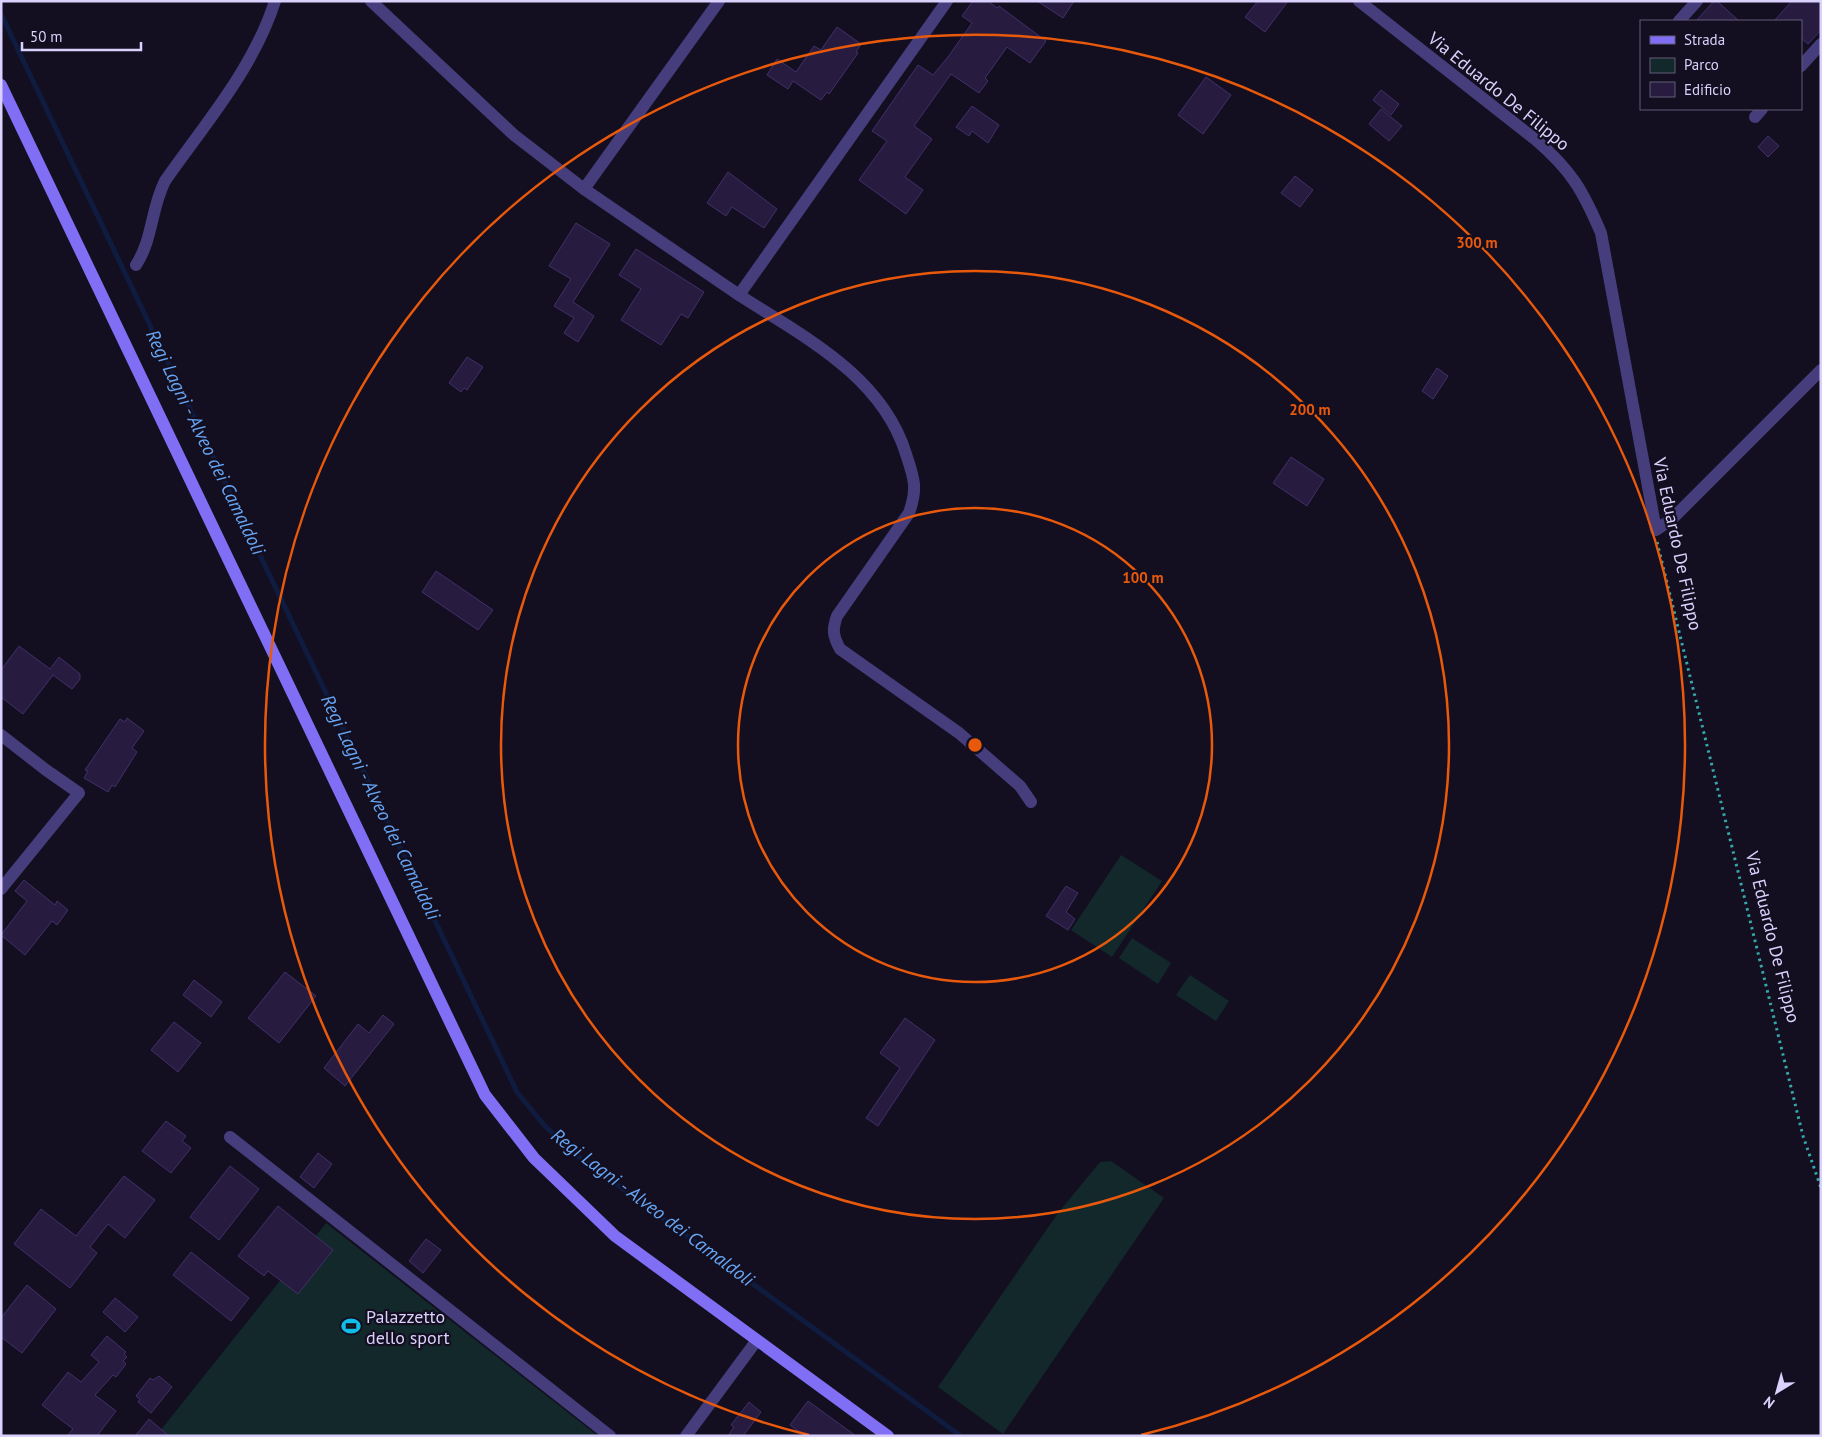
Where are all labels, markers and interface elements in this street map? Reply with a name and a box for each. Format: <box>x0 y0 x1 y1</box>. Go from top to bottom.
scale bar <box>22 20 141 52</box>
legend <box>1640 20 1802 110</box>
street label: Via Eduardo De Filippo <box>1423 26 1575 155</box>
text: 50 m <box>30 27 63 46</box>
text: Strada <box>1684 30 1725 49</box>
text: Parco <box>1684 55 1719 74</box>
text: Edificio <box>1684 80 1731 99</box>
text: 300 m <box>1456 233 1498 252</box>
water label: Regi Lagni - Alveo dei Camaldoli <box>141 325 272 560</box>
text: 200 m <box>1289 400 1331 419</box>
street label: Via Eduardo De Filippo <box>1648 455 1708 632</box>
text: 100 m <box>1122 568 1164 587</box>
water label: Regi Lagni - Alveo dei Camaldoli <box>316 690 447 925</box>
centre of rings <box>966 736 984 754</box>
street label: Via Eduardo De Filippo <box>1740 848 1805 1025</box>
water label: Regi Lagni - Alveo dei Camaldoli <box>547 1123 760 1292</box>
place label: Palazzetto dello sport <box>366 1305 450 1349</box>
sports icon: Palazzetto dello sport <box>340 1315 362 1337</box>
north arrow <box>1752 1367 1802 1417</box>
text: N <box>1760 1392 1778 1412</box>

